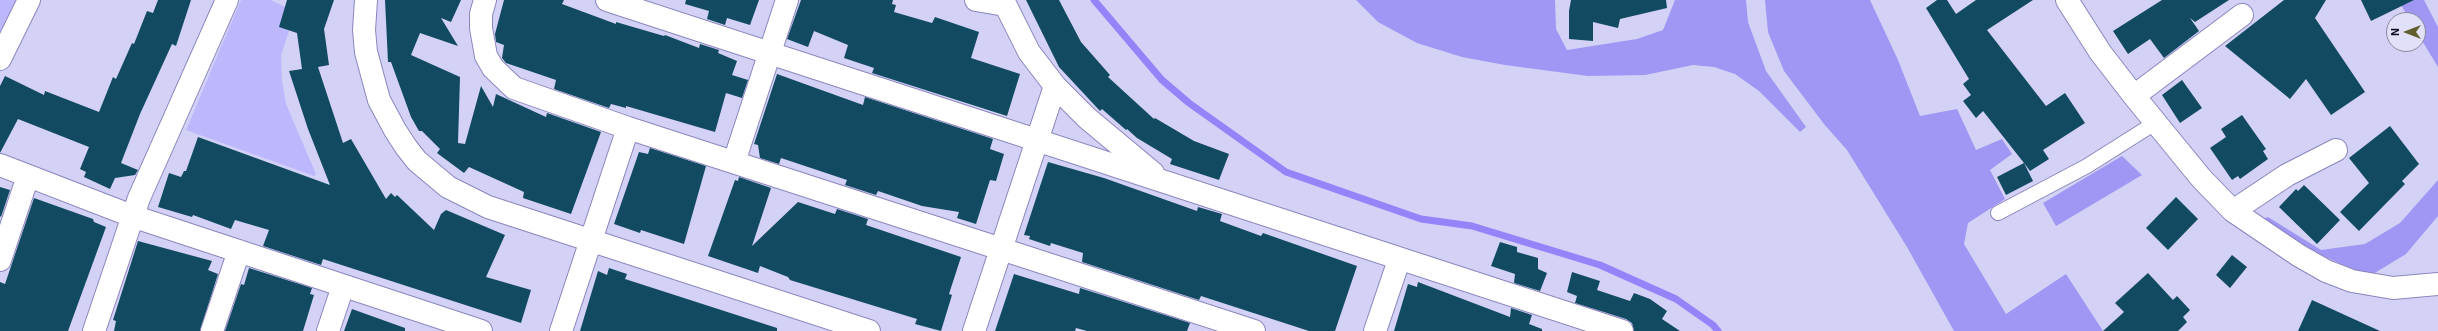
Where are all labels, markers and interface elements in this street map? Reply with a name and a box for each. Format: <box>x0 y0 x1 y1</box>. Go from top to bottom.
north arrow <box>2386 12 2426 52</box>
text: N <box>2388 28 2401 36</box>

